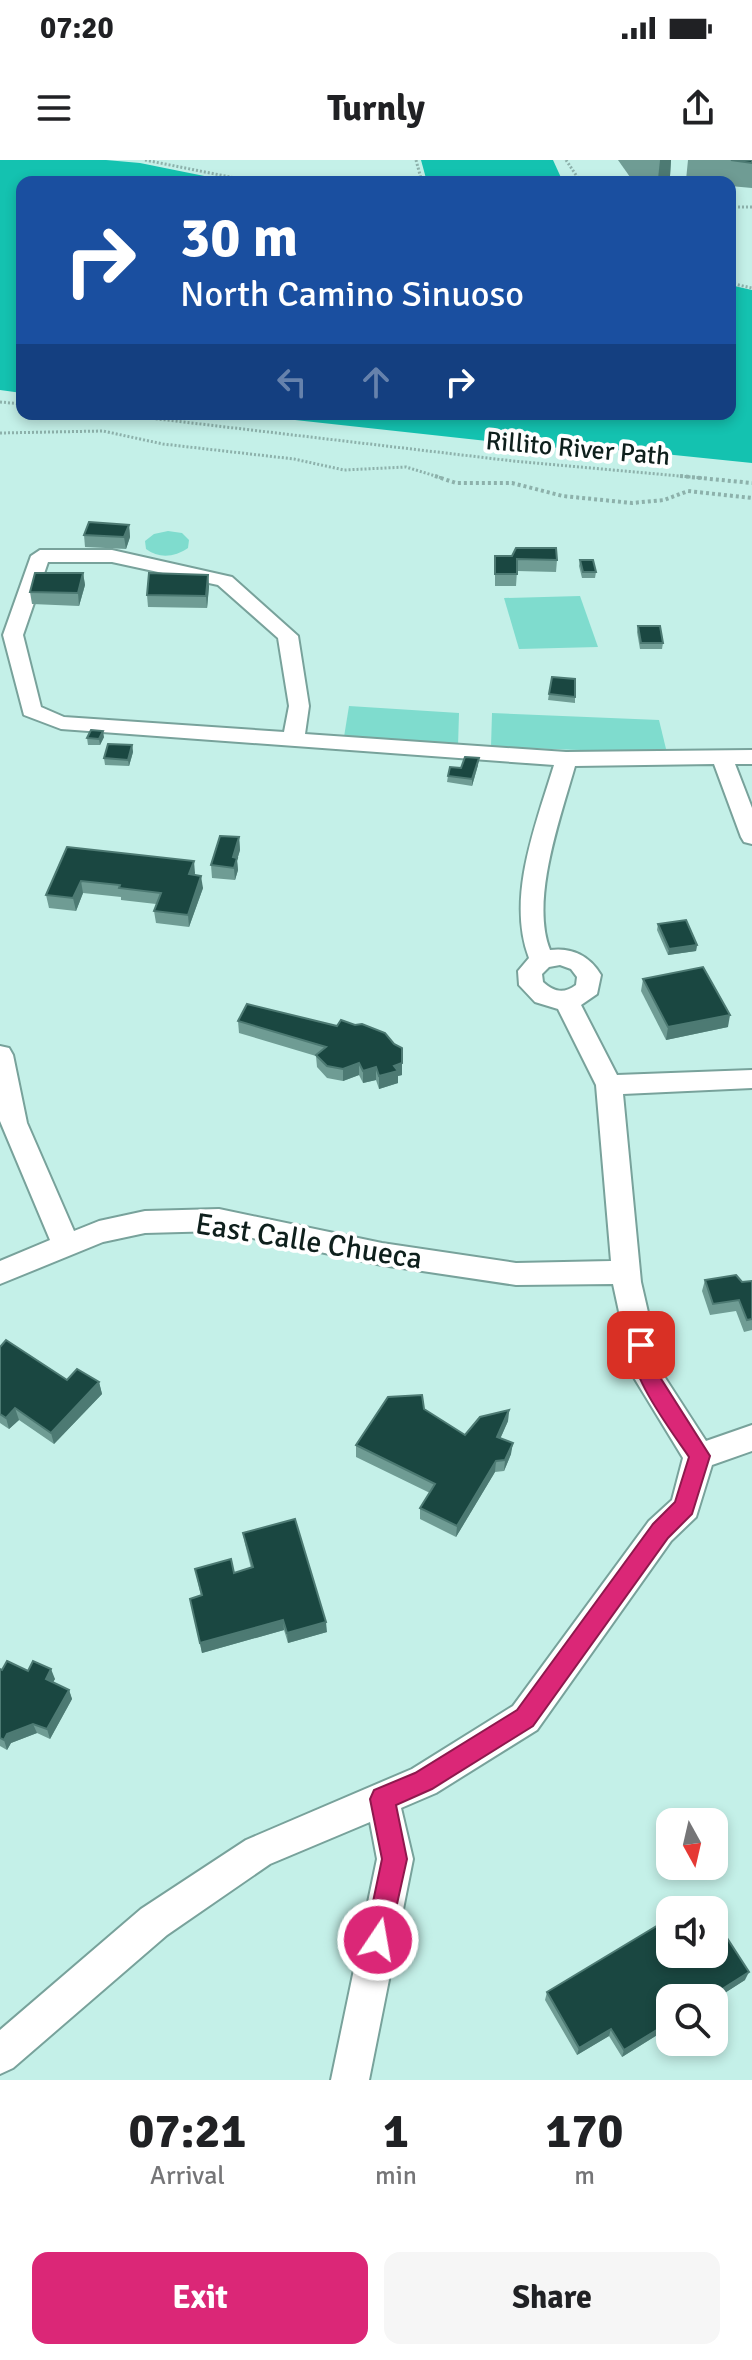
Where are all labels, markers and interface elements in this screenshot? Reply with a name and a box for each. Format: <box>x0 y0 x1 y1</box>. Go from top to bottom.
text: 07:20 <box>40 10 114 47</box>
icon: menu <box>32 86 76 130</box>
text: Turnly <box>327 86 425 131</box>
icon: share <box>676 86 720 130</box>
text: 30 m <box>180 203 298 272</box>
icon: right <box>48 208 152 312</box>
text: North Camino Sinuoso <box>180 272 524 317</box>
icon: left <box>270 360 314 404</box>
icon: ahead <box>354 360 398 404</box>
icon: right <box>438 360 482 404</box>
street label: Rillito River Path <box>484 425 671 473</box>
street label: East Calle Chueca <box>193 1205 425 1278</box>
pin <box>607 1311 675 1379</box>
icon: arrive <box>619 1323 663 1367</box>
north arrow <box>656 1808 728 1880</box>
map controls <box>656 1808 728 2056</box>
button: sound <box>656 1896 728 1968</box>
position arrow <box>336 1898 420 1982</box>
button: search <box>656 1984 728 2056</box>
text: 07:21 <box>129 2102 246 2161</box>
text: 1 <box>383 2102 409 2161</box>
text: 170 <box>546 2102 623 2161</box>
text: Arrival <box>150 2160 225 2192</box>
text: min <box>375 2160 417 2192</box>
text: m <box>574 2160 595 2192</box>
button: Exit <box>32 2252 368 2344</box>
button: Share <box>384 2252 720 2344</box>

